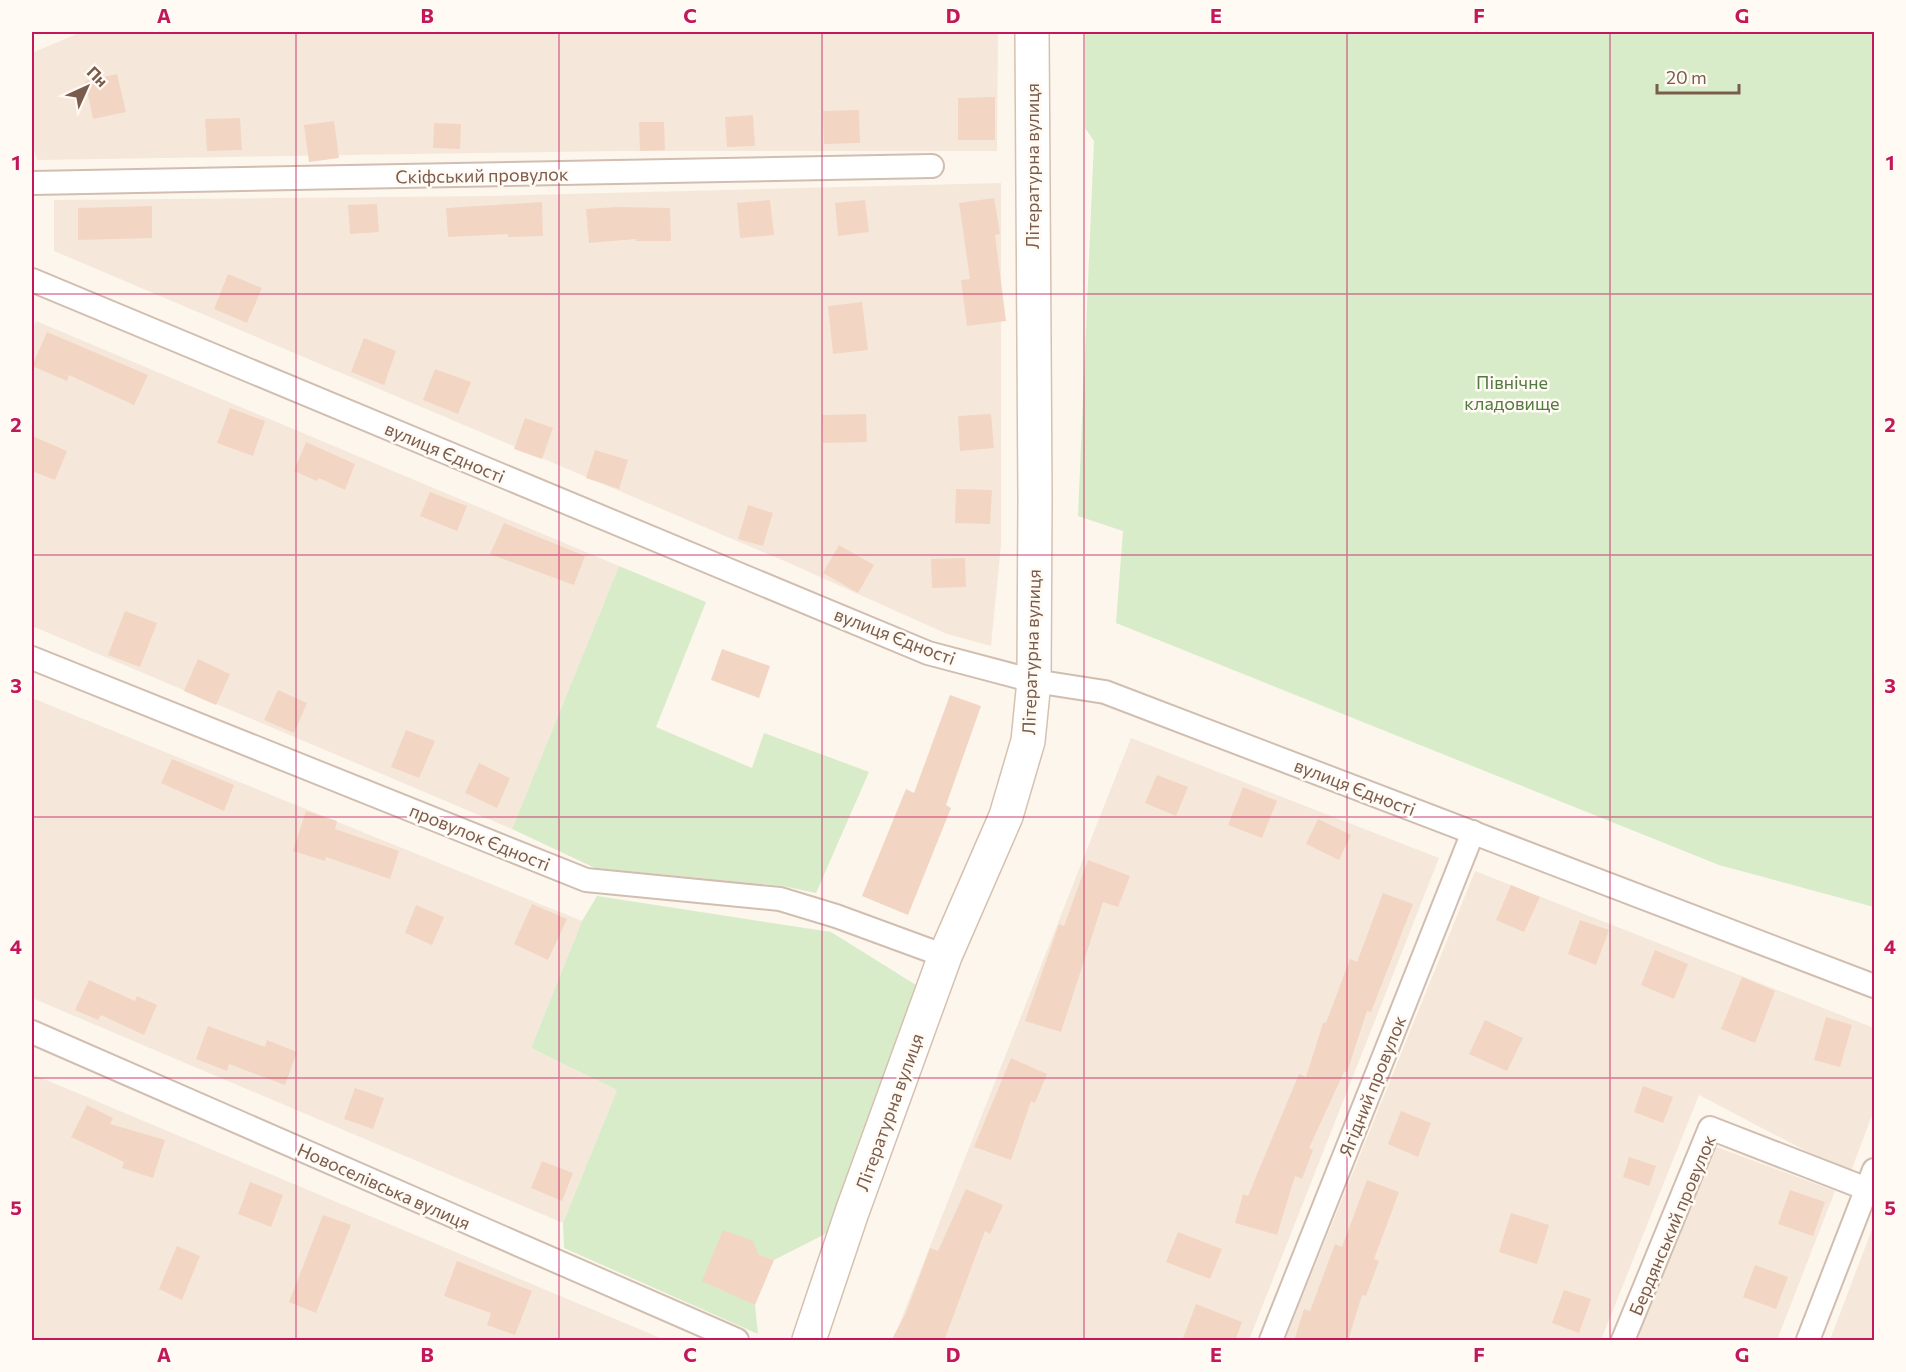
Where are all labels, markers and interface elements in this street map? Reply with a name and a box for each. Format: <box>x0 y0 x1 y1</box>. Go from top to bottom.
text: A <box>157 3 171 27</box>
text: B <box>420 3 434 27</box>
text: C <box>683 3 697 27</box>
text: D <box>946 3 960 27</box>
text: E <box>1210 3 1222 27</box>
text: F <box>1473 3 1485 27</box>
text: G <box>1735 3 1749 27</box>
north arrow <box>57 57 117 117</box>
scale bar <box>1657 57 1740 95</box>
text: Пн <box>84 62 112 90</box>
text: 20 m <box>1666 66 1707 88</box>
street label: Літературна вулиця <box>1021 83 1043 249</box>
text: 1 <box>11 150 21 174</box>
text: 1 <box>1885 150 1895 174</box>
street label: Скіфський провулок <box>395 162 569 188</box>
park label: Північне кладовище <box>1464 371 1560 414</box>
text: 2 <box>10 412 22 436</box>
text: 2 <box>1884 412 1896 436</box>
street label: вулиця Єдності <box>382 417 508 487</box>
street label: Літературна вулиця <box>1017 569 1045 735</box>
street label: вулиця Єдності <box>831 603 959 669</box>
text: 3 <box>10 673 22 697</box>
text: 3 <box>1884 673 1896 697</box>
street label: вулиця Єдності <box>1291 754 1419 820</box>
street label: провулок Єдності <box>406 799 554 875</box>
text: 4 <box>10 934 22 958</box>
text: 4 <box>1884 934 1896 958</box>
street label: Ягідний провулок <box>1334 1012 1410 1160</box>
street label: Літературна вулиця <box>850 1030 928 1194</box>
street label: Бердянський провулок <box>1624 1131 1720 1319</box>
street label: Новоселівська вулиця <box>294 1138 474 1234</box>
text: 5 <box>10 1195 22 1219</box>
text: 5 <box>1884 1195 1896 1219</box>
text: A <box>157 1342 171 1366</box>
text: B <box>420 1342 434 1366</box>
text: C <box>683 1342 697 1366</box>
text: D <box>946 1342 960 1366</box>
text: E <box>1210 1342 1222 1366</box>
text: F <box>1473 1342 1485 1366</box>
text: G <box>1735 1342 1749 1366</box>

